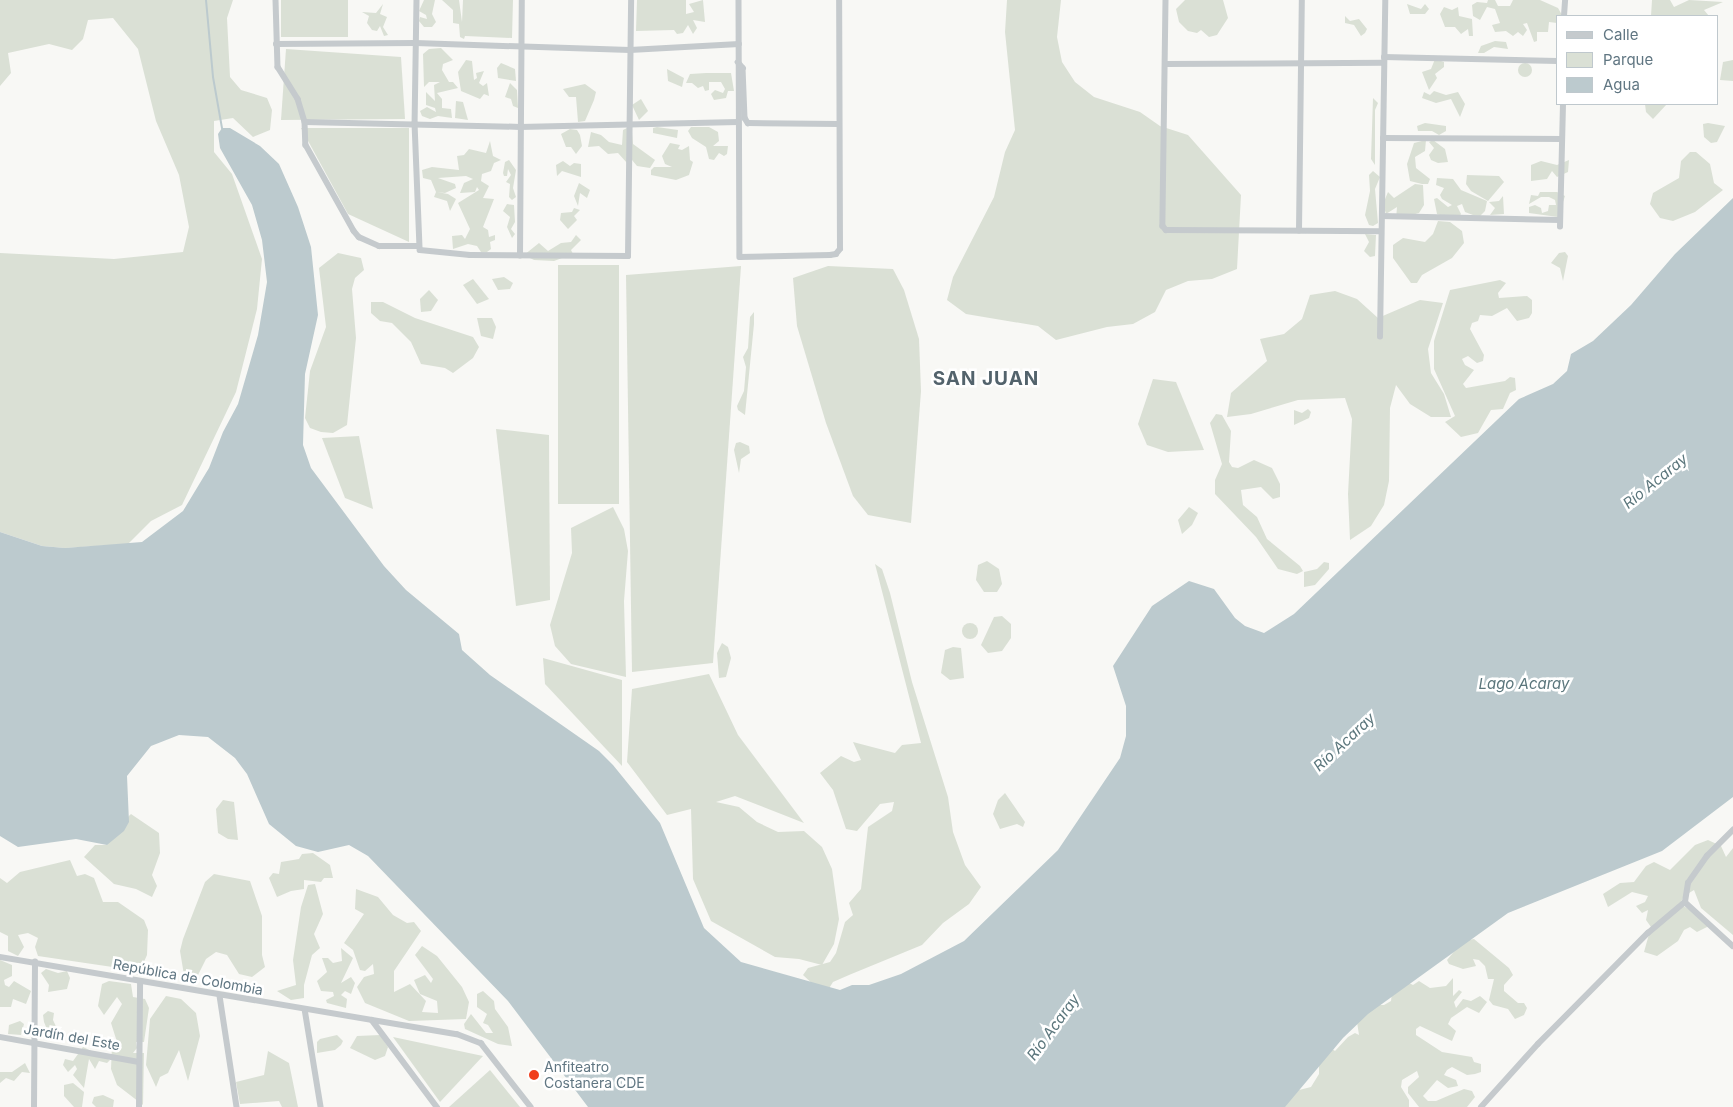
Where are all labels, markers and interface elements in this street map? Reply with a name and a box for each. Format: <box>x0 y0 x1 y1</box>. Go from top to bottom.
legend <box>1556 15 1718 105</box>
text: Calle <box>1603 25 1638 44</box>
text: Parque <box>1603 50 1653 69</box>
text: Agua <box>1603 75 1640 94</box>
district label: SAN JUAN <box>932 368 1040 390</box>
water label: Río Acaray <box>1619 450 1691 512</box>
water label: Lago Acaray <box>1478 675 1570 693</box>
water label: Río Acaray <box>1310 709 1378 775</box>
street label: República de Colombia <box>112 956 264 998</box>
water label: Río Acaray <box>1023 990 1083 1064</box>
street label: Jardín del Este <box>23 1020 121 1054</box>
place label: Anfiteatro Costanera CDE <box>544 1059 645 1092</box>
marker: Anfiteatro Costanera CDE <box>528 1069 540 1081</box>

